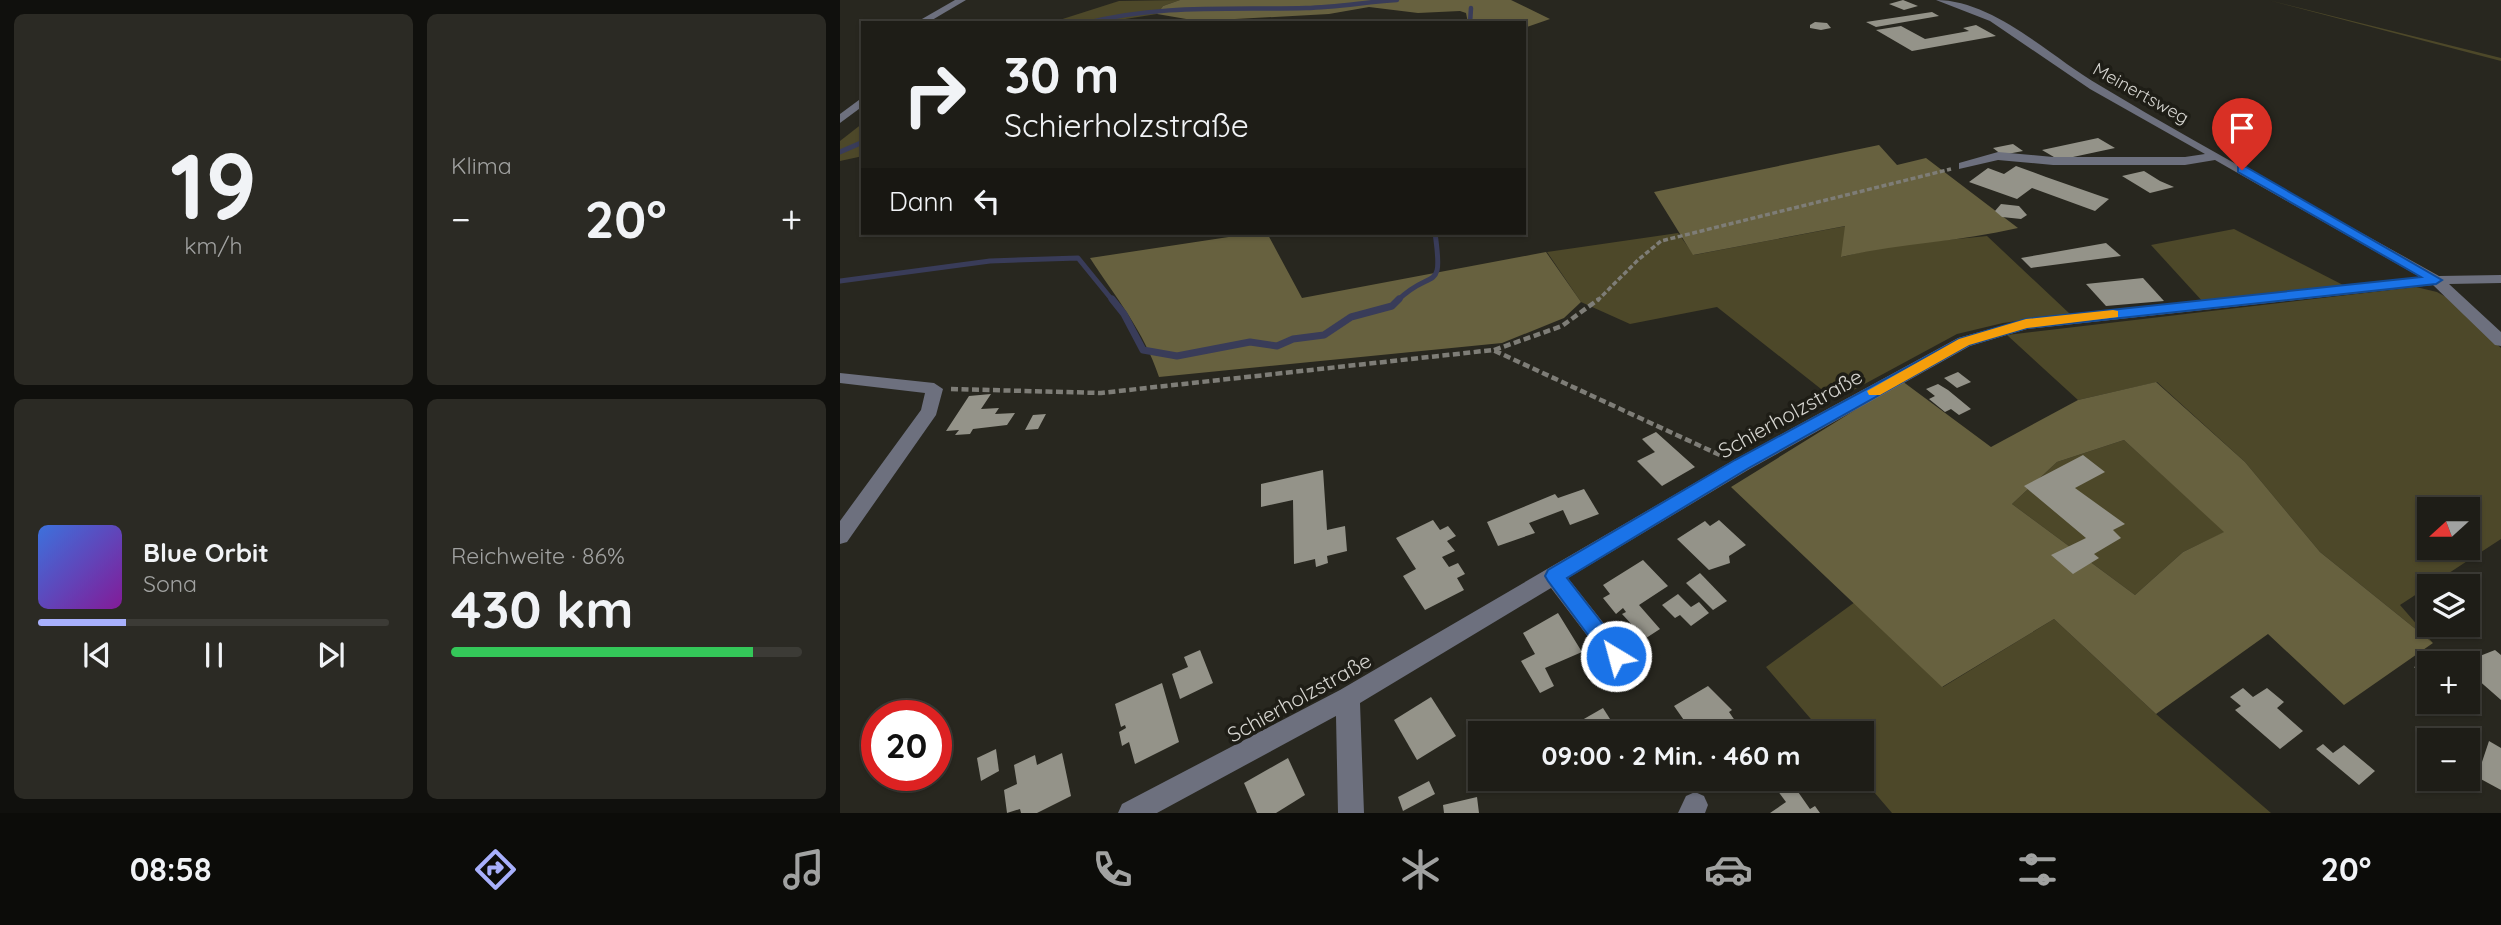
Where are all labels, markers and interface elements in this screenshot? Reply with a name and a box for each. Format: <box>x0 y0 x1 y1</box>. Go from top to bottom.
text: 30 m <box>1004 44 1119 105</box>
icon: right <box>889 49 980 140</box>
street label: Meinertsweg <box>2089 57 2193 129</box>
pin <box>2212 98 2272 170</box>
text: Schierholzstraße <box>1004 105 1249 145</box>
icon: arrive <box>2223 109 2261 147</box>
text: 19 <box>170 128 257 242</box>
text: Klima <box>451 151 512 180</box>
icon: left <box>968 182 1006 220</box>
text: Dann <box>889 185 954 218</box>
text: 20° <box>585 186 667 251</box>
text: − <box>451 195 471 243</box>
text: + <box>781 195 802 243</box>
text: km/h <box>184 231 243 260</box>
street label: Schierholzstraße <box>1713 363 1867 463</box>
north arrow <box>2417 497 2480 560</box>
map controls <box>2417 497 2480 791</box>
text: Blue Orbit <box>143 536 269 569</box>
text: Reichweite · 86% <box>451 541 625 570</box>
text: Sona <box>143 569 197 598</box>
button: layers <box>2417 574 2480 637</box>
text: 430 km <box>451 576 634 641</box>
position arrow <box>1579 619 1653 693</box>
icon: previous <box>78 636 116 674</box>
icon: pause <box>195 636 233 674</box>
icon: next <box>312 636 350 674</box>
street label: Schierholzstraße <box>1222 647 1376 747</box>
button: + <box>2417 651 2480 714</box>
speed limit sign: 20 <box>861 700 952 791</box>
button: − <box>2417 728 2480 791</box>
text: 09:00 · 2 Min. · 460 m <box>1542 739 1800 772</box>
icon: directions <box>471 845 520 894</box>
icon: music <box>779 845 828 894</box>
icon: phone <box>1088 845 1137 894</box>
icon: climate <box>1396 845 1445 894</box>
icon: car <box>1704 845 1753 894</box>
icon: filters <box>2013 845 2062 894</box>
text: 08:58 <box>130 849 212 889</box>
text: 20° <box>2321 849 2371 889</box>

